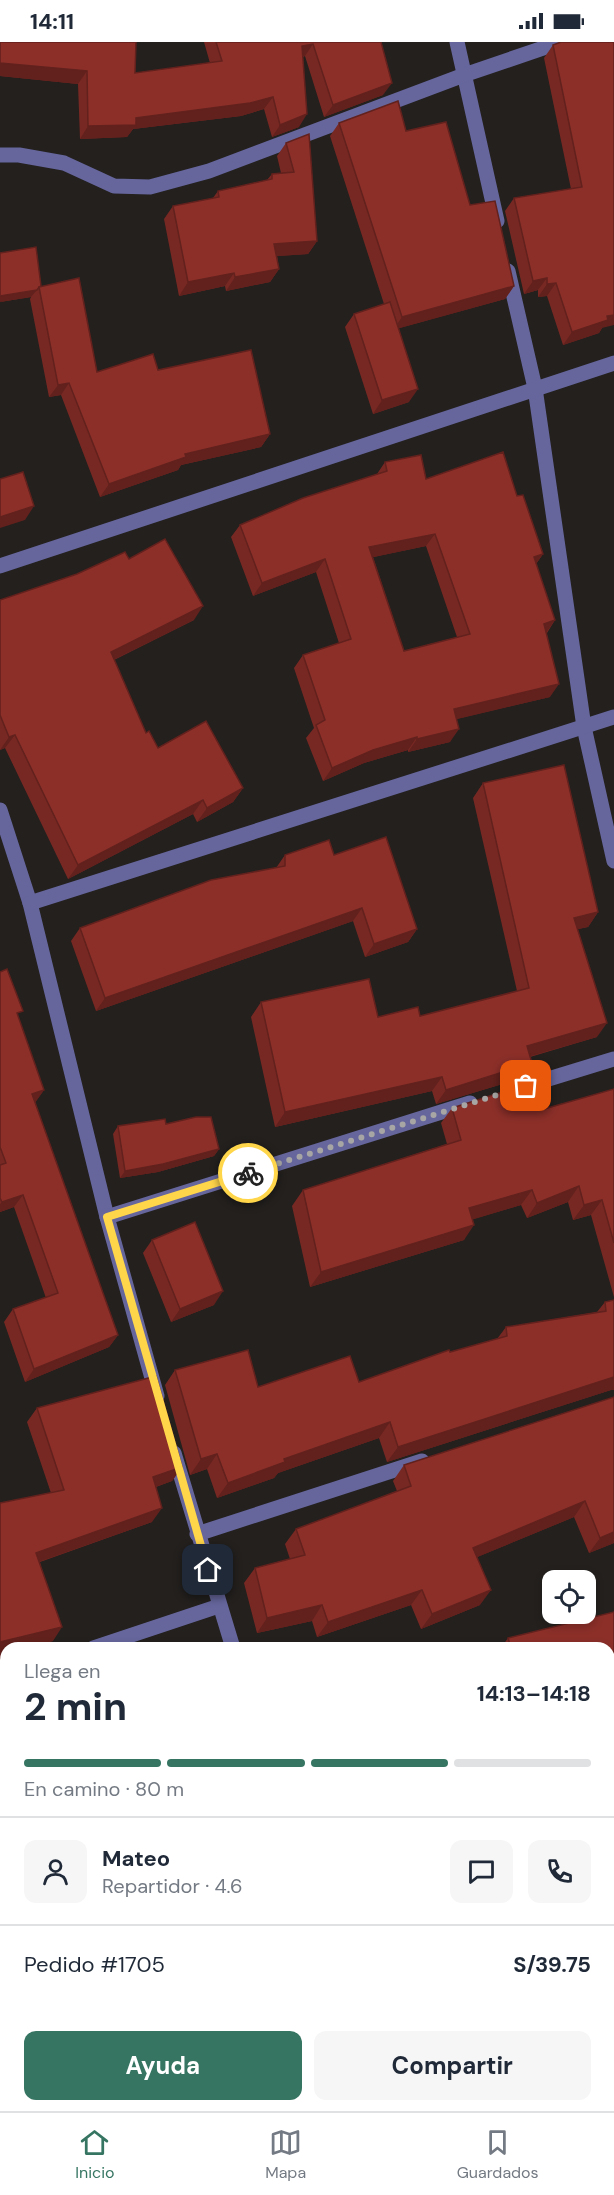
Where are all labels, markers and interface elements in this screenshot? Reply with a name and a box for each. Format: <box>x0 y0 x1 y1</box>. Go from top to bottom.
text: 14:11 <box>30 7 74 36</box>
pin <box>500 1060 551 1111</box>
icon: bag <box>509 1069 542 1102</box>
courier <box>218 1143 278 1203</box>
icon: bike <box>232 1157 265 1190</box>
pin <box>182 1544 233 1595</box>
icon: home <box>191 1553 224 1586</box>
map controls <box>542 1570 596 1624</box>
button: locate <box>542 1570 596 1624</box>
text: Llega en <box>24 1658 101 1684</box>
text: 14:13–14:18 <box>477 1679 591 1708</box>
text: 2 min <box>24 1681 127 1732</box>
text: En camino · 80 m <box>24 1776 184 1802</box>
button: person <box>24 1840 87 1903</box>
button: chat <box>450 1840 513 1903</box>
button: phone <box>528 1840 591 1903</box>
text: Mateo <box>102 1844 170 1873</box>
text: Repartidor · 4.6 <box>102 1873 243 1899</box>
text: Pedido #1705 <box>24 1950 165 1979</box>
text: S/39.75 <box>513 1950 591 1979</box>
button: Ayuda <box>24 2031 302 2100</box>
button: Compartir <box>314 2031 591 2100</box>
tab: Inicio <box>75 2126 115 2183</box>
tab: Mapa <box>265 2126 306 2183</box>
tab: Guardados <box>457 2126 539 2183</box>

